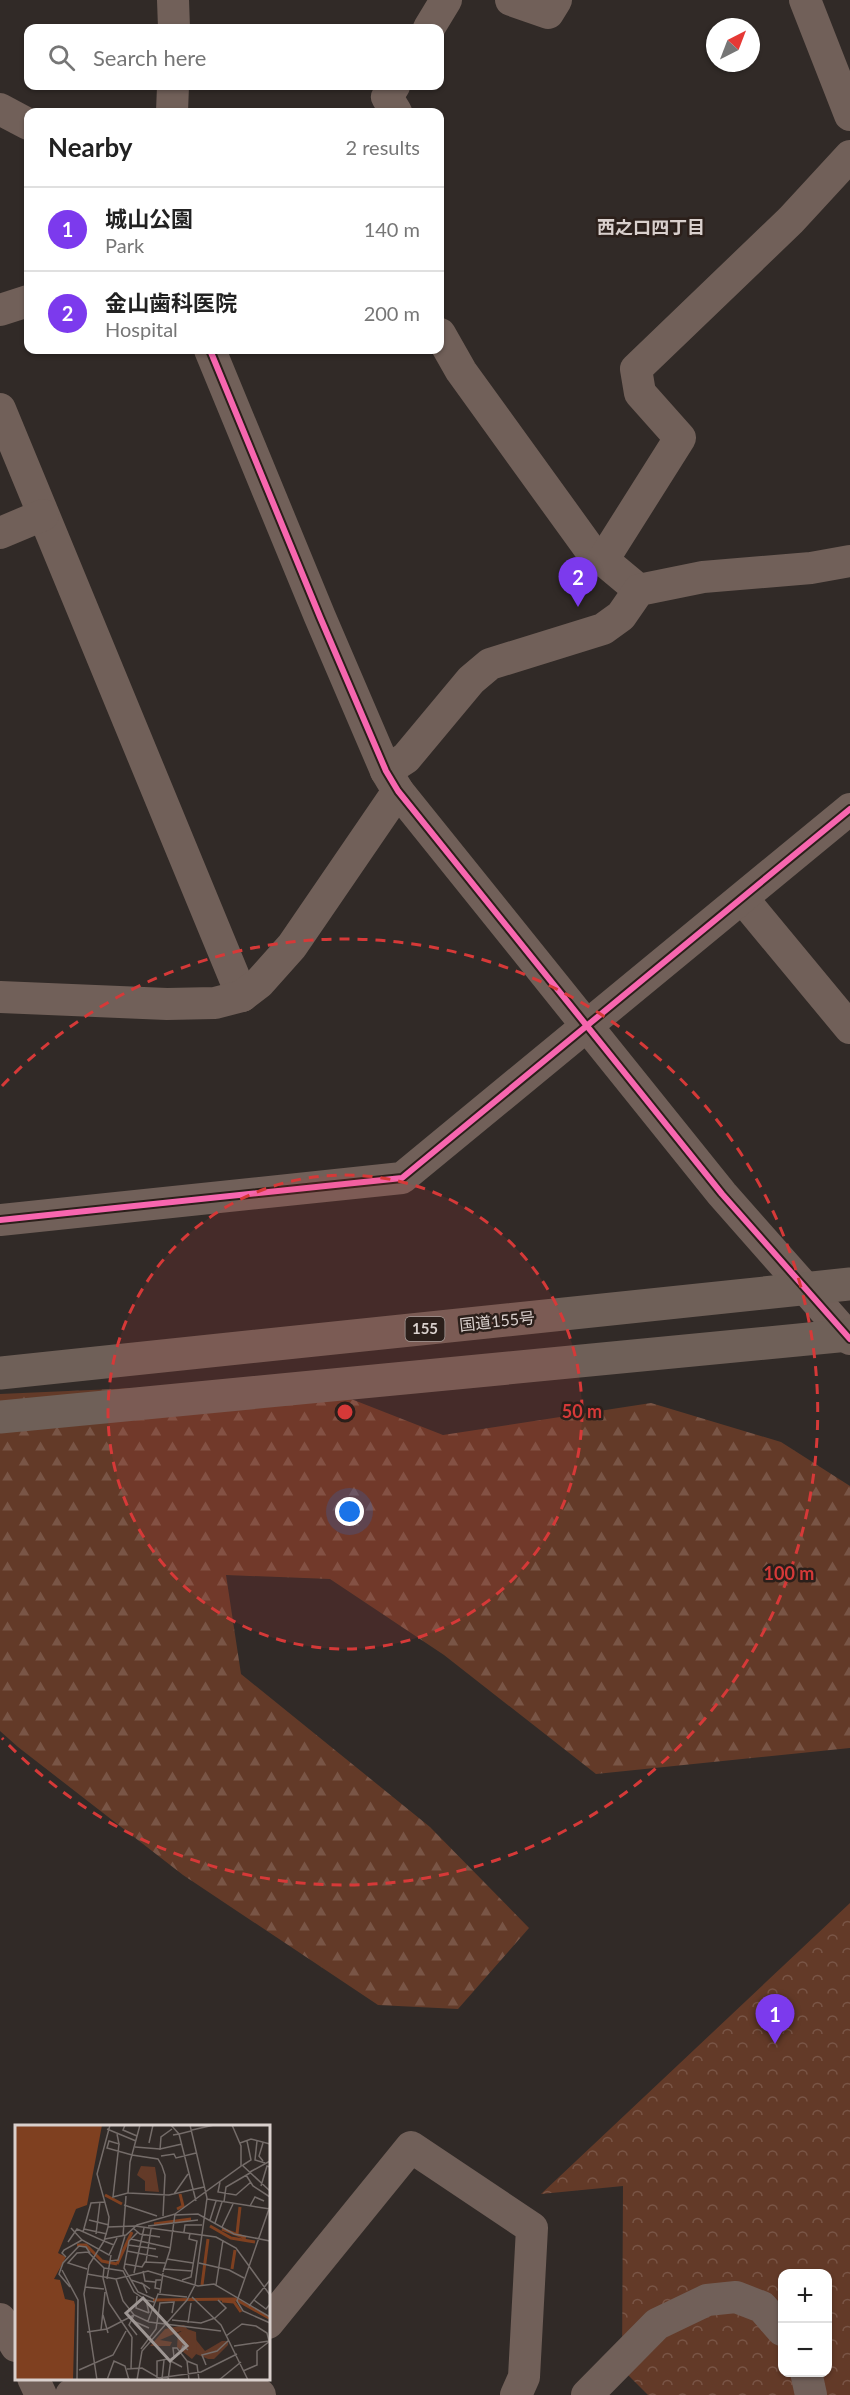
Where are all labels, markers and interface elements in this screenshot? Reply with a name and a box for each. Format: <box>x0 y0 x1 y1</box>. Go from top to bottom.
north arrow <box>706 18 760 72</box>
search box <box>24 24 444 90</box>
icon: search <box>45 41 78 74</box>
text: Search here <box>93 44 206 71</box>
text: Nearby <box>48 131 133 163</box>
text: 2 results <box>345 135 420 159</box>
text: 城山公園 <box>105 205 193 232</box>
district label: 西之口四丁目 <box>597 216 705 238</box>
text: 1 <box>62 217 73 241</box>
text: 140 m <box>364 217 420 241</box>
text: Park <box>105 233 144 257</box>
text: 金山歯科医院 <box>105 289 237 316</box>
text: 2 <box>62 301 73 325</box>
text: 200 m <box>364 301 420 325</box>
text: Hospital <box>105 317 178 341</box>
pin: 2 <box>558 558 598 607</box>
street label: 国道155号 <box>458 1307 536 1334</box>
road number: 155 <box>406 1317 444 1341</box>
text: 50 m <box>562 1400 602 1422</box>
centre of rings <box>335 1402 355 1422</box>
your location <box>335 1497 364 1526</box>
text: 100 m <box>764 1562 814 1584</box>
pin: 1 <box>756 1994 794 2044</box>
inset map <box>15 2125 270 2380</box>
map controls <box>778 2269 832 2377</box>
button: + <box>778 2269 832 2323</box>
button: − <box>778 2323 832 2377</box>

